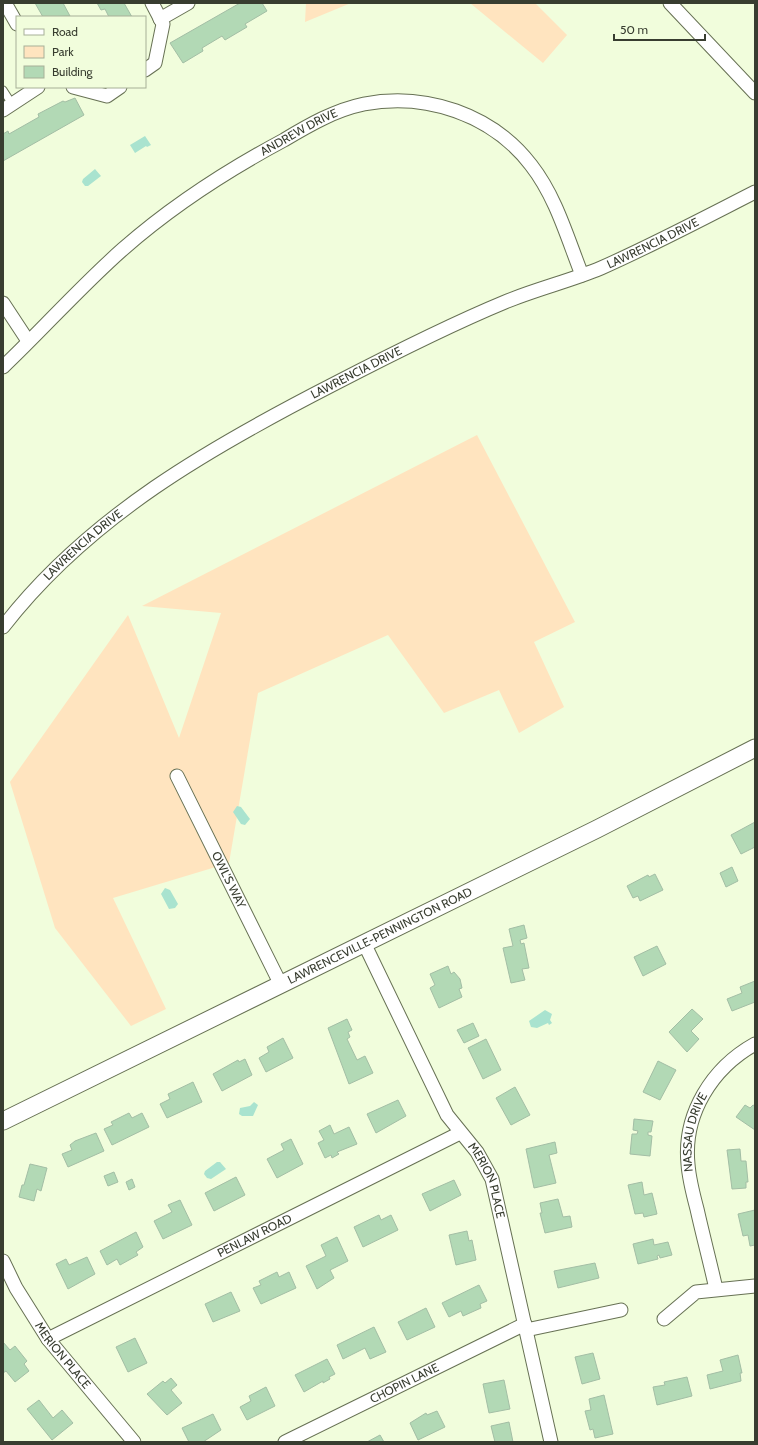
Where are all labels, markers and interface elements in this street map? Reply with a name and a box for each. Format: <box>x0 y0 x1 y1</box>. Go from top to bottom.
legend <box>16 16 146 88</box>
scale bar <box>614 16 705 42</box>
text: 50 m <box>620 22 648 37</box>
text: Road <box>52 24 78 39</box>
text: Park <box>52 44 74 59</box>
text: Building <box>52 64 94 79</box>
street label: ANDREW DRIVE <box>257 105 340 159</box>
street label: LAWRENCIA DRIVE <box>604 214 701 271</box>
street label: LAWRENCIA DRIVE <box>308 343 404 402</box>
street label: LAWRENCIA DRIVE <box>40 505 125 583</box>
street label: OWL'S WAY <box>209 849 250 911</box>
street label: LAWRENCEVILLE-PENNINGTON ROAD <box>285 883 475 987</box>
street label: NASSAU DRIVE <box>679 1089 710 1173</box>
street label: MERION PLACE <box>465 1139 509 1220</box>
street label: PENLAW ROAD <box>215 1210 294 1260</box>
street label: MERION PLACE <box>32 1319 94 1392</box>
street label: CHOPIN LANE <box>367 1359 441 1406</box>

